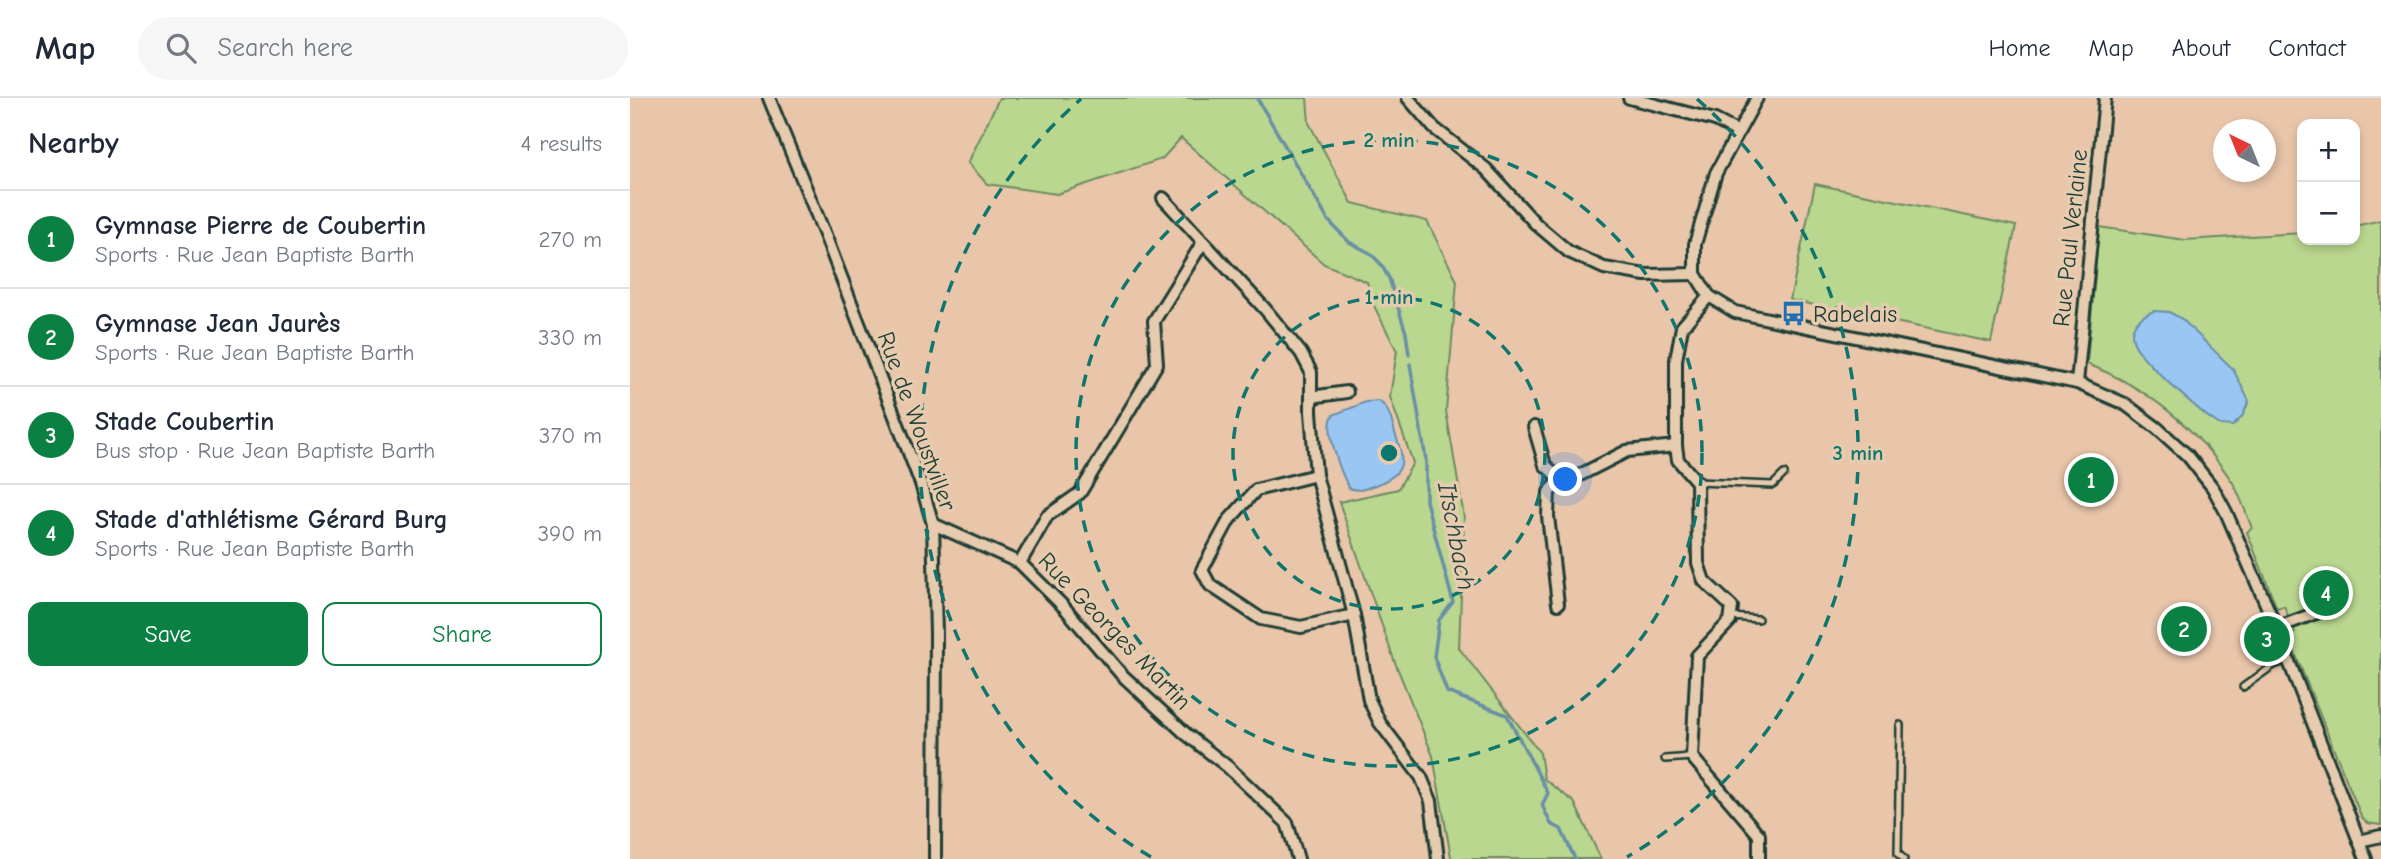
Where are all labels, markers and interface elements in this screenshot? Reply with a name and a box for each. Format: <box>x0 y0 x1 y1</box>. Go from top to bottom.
search box <box>138 17 628 80</box>
text: Map <box>35 29 96 67</box>
icon: search <box>162 29 200 67</box>
text: Search here <box>218 33 353 63</box>
text: Home <box>1989 34 2050 62</box>
text: Map <box>2088 34 2134 62</box>
text: About <box>2172 34 2230 62</box>
text: Contact <box>2268 34 2346 62</box>
north arrow <box>2213 119 2276 182</box>
map controls <box>2297 119 2360 245</box>
button: + <box>2297 119 2360 182</box>
text: Nearby <box>28 126 119 161</box>
text: 2 min <box>1363 128 1415 152</box>
text: 4 results <box>520 130 602 157</box>
street label: Rue Paul Verlaine <box>2047 148 2093 328</box>
button: − <box>2297 182 2360 245</box>
text: Gymnase Pierre de Coubertin <box>95 211 426 241</box>
text: 1 <box>46 226 56 253</box>
text: 270 m <box>538 226 602 253</box>
text: Sports · Rue Jean Baptiste Barth <box>95 241 415 268</box>
text: 1 min <box>1365 285 1413 309</box>
bus stop icon: Rabelais <box>1779 300 1807 328</box>
place label: Rabelais <box>1813 300 1897 328</box>
text: Gymnase Jean Jaurès <box>95 309 340 339</box>
text: 2 <box>45 324 57 351</box>
text: 330 m <box>538 324 602 351</box>
street label: Rue de Woustviller <box>872 328 963 515</box>
text: Sports · Rue Jean Baptiste Barth <box>95 339 415 366</box>
text: Stade Coubertin <box>95 407 274 437</box>
text: 3 <box>45 422 57 449</box>
text: 370 m <box>539 422 602 449</box>
text: Bus stop · Rue Jean Baptiste Barth <box>95 437 435 464</box>
centre of rings <box>1377 441 1401 465</box>
text: 3 min <box>1832 441 1884 465</box>
pin: 1 <box>2068 454 2114 506</box>
your location <box>1548 462 1582 496</box>
water label: Itschbach <box>1431 479 1481 593</box>
text: Stade d'athlétisme Gérard Burg <box>95 505 448 535</box>
text: 4 <box>46 520 56 547</box>
text: 390 m <box>537 520 602 547</box>
text: Sports · Rue Jean Baptiste Barth <box>95 535 415 562</box>
street label: Rue Georges Martin <box>1033 547 1197 715</box>
pin: 4 <box>2303 567 2349 619</box>
button: Save <box>28 602 308 666</box>
button: Share <box>322 602 602 666</box>
pin: 2 <box>2161 603 2207 655</box>
pin: 3 <box>2244 613 2290 665</box>

